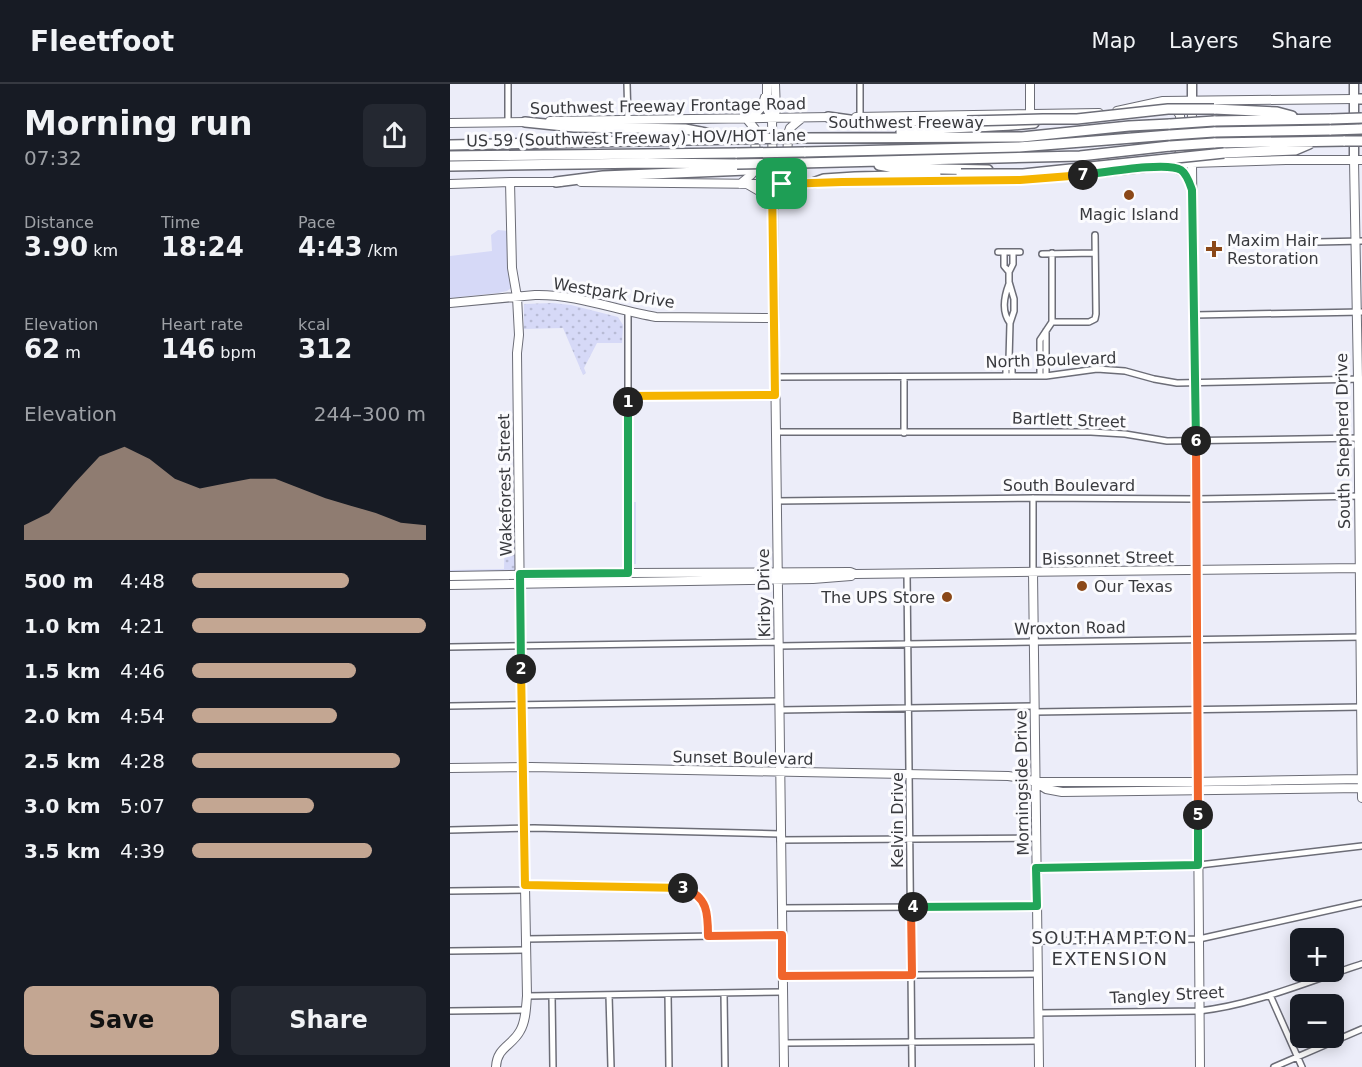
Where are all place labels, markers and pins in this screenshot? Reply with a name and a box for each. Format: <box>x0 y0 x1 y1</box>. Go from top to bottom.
pin <box>756 158 807 209</box>
pin: 7 <box>1068 160 1098 190</box>
marker: Magic Island <box>1122 188 1136 202</box>
place label: Magic Island <box>1079 205 1179 224</box>
place label: Maxim Hair Restoration <box>1227 231 1319 268</box>
marker: Maxim Hair Restoration <box>1205 240 1223 258</box>
pin: 1 <box>613 387 643 417</box>
pin: 6 <box>1181 426 1211 456</box>
place label: Our Texas <box>1094 577 1173 596</box>
marker: Our Texas <box>1075 579 1089 593</box>
place label: The UPS Store <box>820 588 935 607</box>
marker: The UPS Store <box>940 590 954 604</box>
pin: 2 <box>506 654 536 684</box>
pin: 5 <box>1183 800 1213 830</box>
pin: 3 <box>668 873 698 903</box>
pin: 4 <box>898 892 928 922</box>

